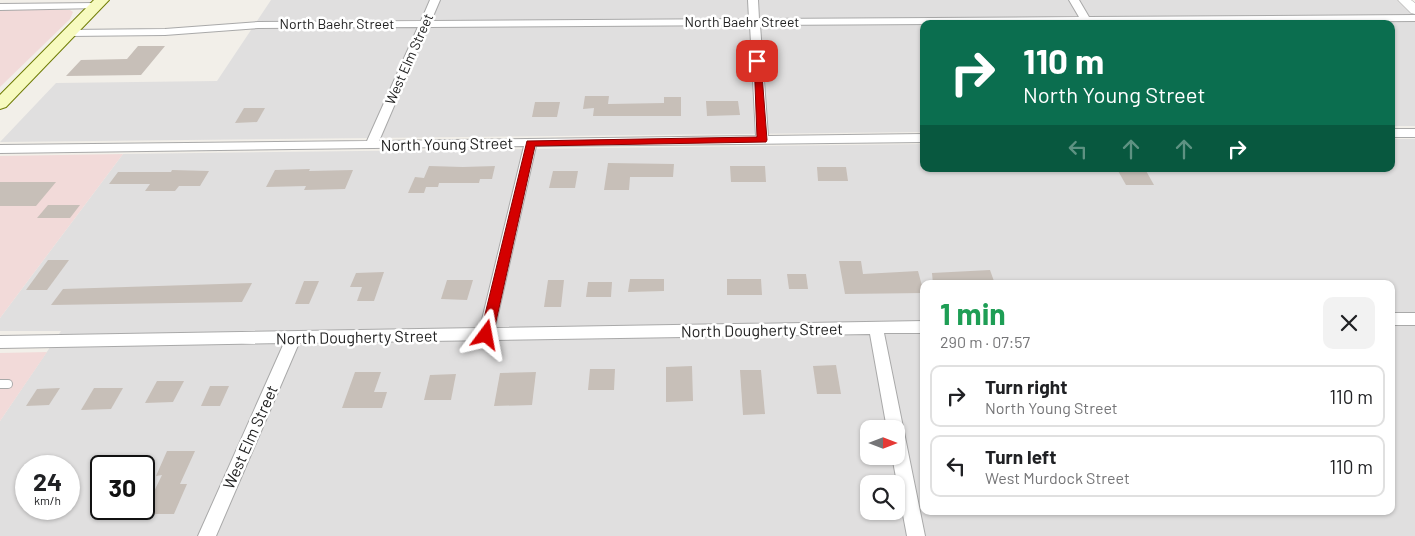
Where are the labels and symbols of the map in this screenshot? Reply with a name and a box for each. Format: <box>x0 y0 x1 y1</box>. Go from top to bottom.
street label: West Elm Street <box>381 11 436 107</box>
street label: North Baehr Street <box>685 13 799 30</box>
street label: North Baehr Street <box>280 15 394 32</box>
pin <box>736 40 778 82</box>
street label: North Young Street <box>380 133 513 154</box>
position arrow <box>459 308 511 360</box>
street label: North Dougherty Street <box>681 319 843 340</box>
street label: North Dougherty Street <box>276 326 438 347</box>
street label: West Elm Street <box>218 382 281 492</box>
north arrow <box>860 420 905 465</box>
speed limit sign: 30 <box>90 455 155 520</box>

